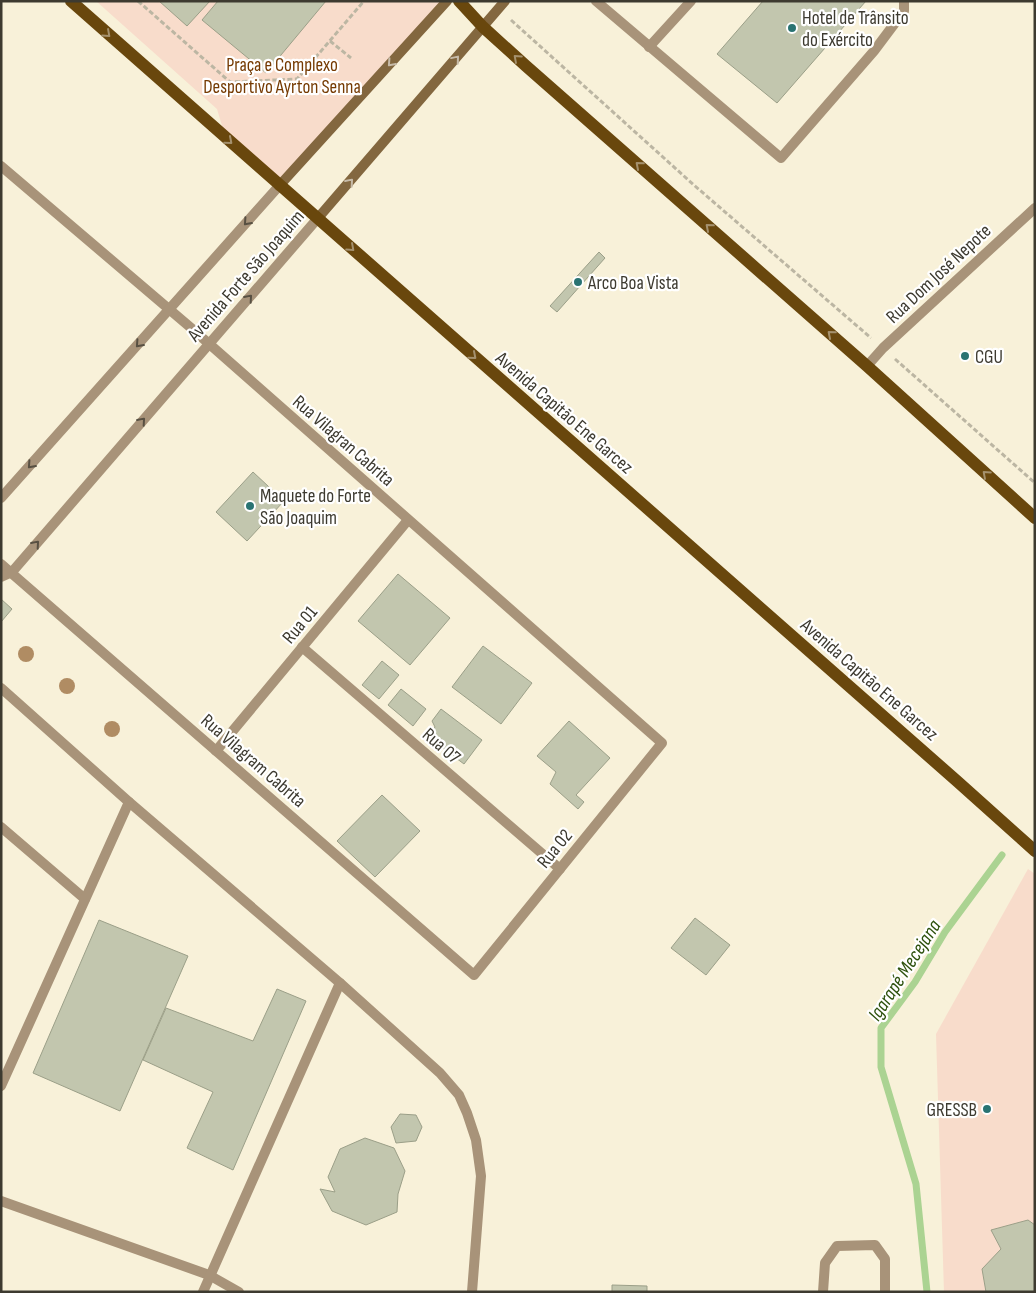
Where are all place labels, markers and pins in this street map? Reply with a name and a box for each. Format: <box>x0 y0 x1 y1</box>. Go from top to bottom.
place label: Hotel de Trânsito do Exército <box>802 7 909 52</box>
marker: Hotel de Trânsito do Exército <box>786 22 798 34</box>
place label: Arco Boa Vista <box>587 272 679 295</box>
marker: Arco Boa Vista <box>572 276 584 288</box>
place label: CGU <box>975 346 1003 369</box>
marker: CGU <box>959 350 971 362</box>
place label: Maquete do Forte São Joaquim <box>260 485 371 530</box>
marker: Maquete do Forte São Joaquim <box>244 500 256 512</box>
place label: GRESSB <box>926 1099 977 1122</box>
marker: GRESSB <box>981 1103 993 1115</box>

